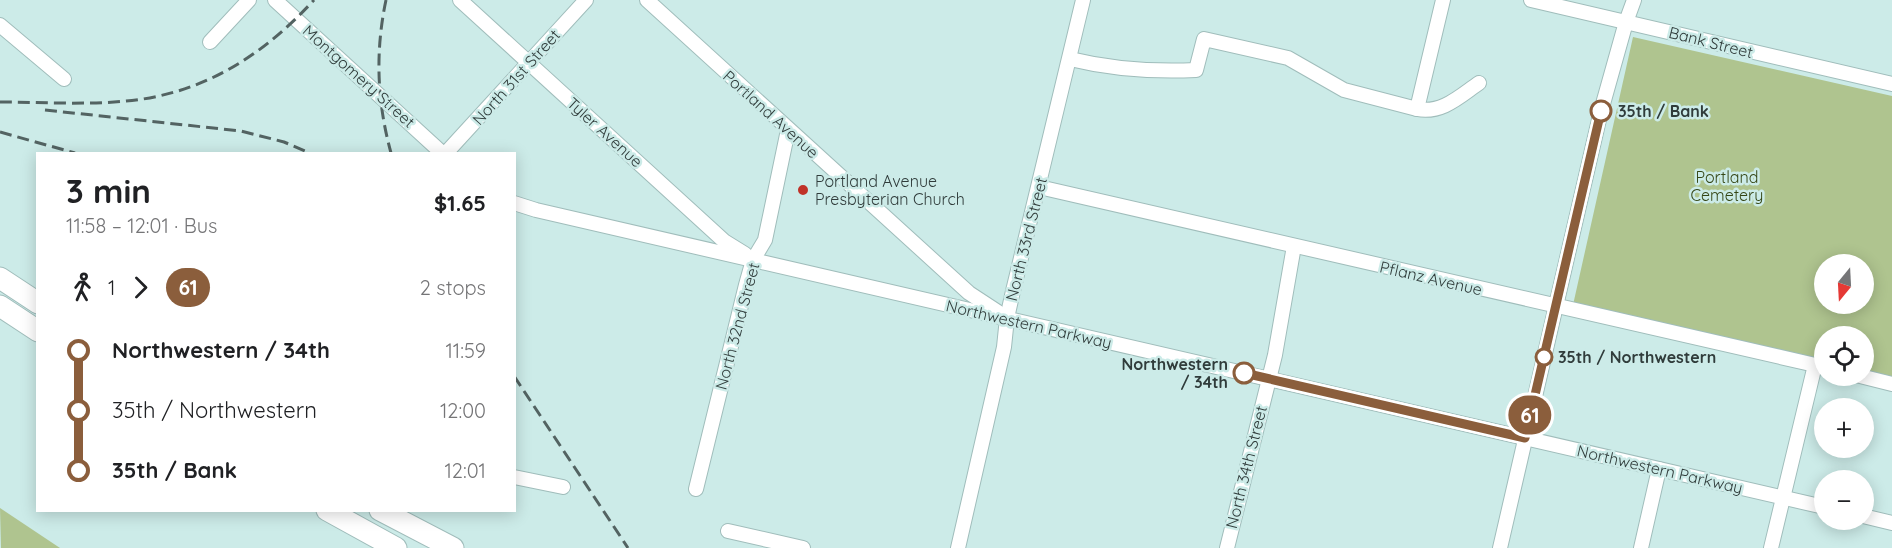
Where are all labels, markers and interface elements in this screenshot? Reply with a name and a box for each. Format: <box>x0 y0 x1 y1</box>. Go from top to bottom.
street label: Montgomery Street <box>299 20 419 132</box>
street label: Bank Street <box>1667 22 1755 62</box>
street label: North 31st Street <box>468 25 564 129</box>
street label: Portland Avenue <box>719 66 823 162</box>
street label: Tyler Avenue <box>563 93 647 171</box>
marker: 35th / Bank <box>1590 100 1612 122</box>
place label: 35th / Bank <box>1618 101 1709 121</box>
park label: Portland Cemetery <box>1691 167 1763 205</box>
text: 3 min <box>66 170 151 211</box>
place label: Portland Avenue Presbyterian Church <box>815 171 965 209</box>
street label: North 33rd Street <box>1001 175 1051 303</box>
marker: Portland Avenue Presbyterian Church <box>796 183 810 197</box>
text: $1.65 <box>434 189 486 217</box>
text: 11:58 – 12:01 · Bus <box>66 213 217 238</box>
north arrow <box>1814 254 1874 314</box>
map controls <box>1814 254 1874 530</box>
street label: Pflanz Avenue <box>1378 256 1484 300</box>
street label: North 32nd Street <box>710 260 764 392</box>
icon: walk <box>66 271 99 304</box>
icon: forward <box>124 271 157 304</box>
text: 61 <box>178 274 198 300</box>
text: 1 <box>108 275 115 300</box>
text: 2 stops <box>420 275 486 300</box>
street label: Northwestern Parkway <box>944 295 1114 353</box>
button: locate <box>1814 326 1874 386</box>
text: Northwestern / 34th <box>112 336 330 364</box>
text: 11:59 <box>445 338 486 363</box>
place label: 35th / Northwestern <box>1558 347 1716 367</box>
marker: 35th / Northwestern <box>1535 348 1553 366</box>
place label: Northwestern / 34th <box>1122 354 1228 392</box>
marker: Northwestern / 34th <box>1233 362 1255 384</box>
text: 35th / Northwestern <box>112 396 317 424</box>
line badge: 61 <box>1503 396 1557 434</box>
text: 12:00 <box>440 398 486 423</box>
button: + <box>1814 398 1874 458</box>
text: 61 <box>1520 402 1540 428</box>
street label: North 34th Street <box>1221 404 1271 530</box>
street label: Northwestern Parkway <box>1575 440 1745 498</box>
text: 35th / Bank <box>112 456 237 484</box>
text: 12:01 <box>444 458 486 483</box>
button: − <box>1814 470 1874 530</box>

